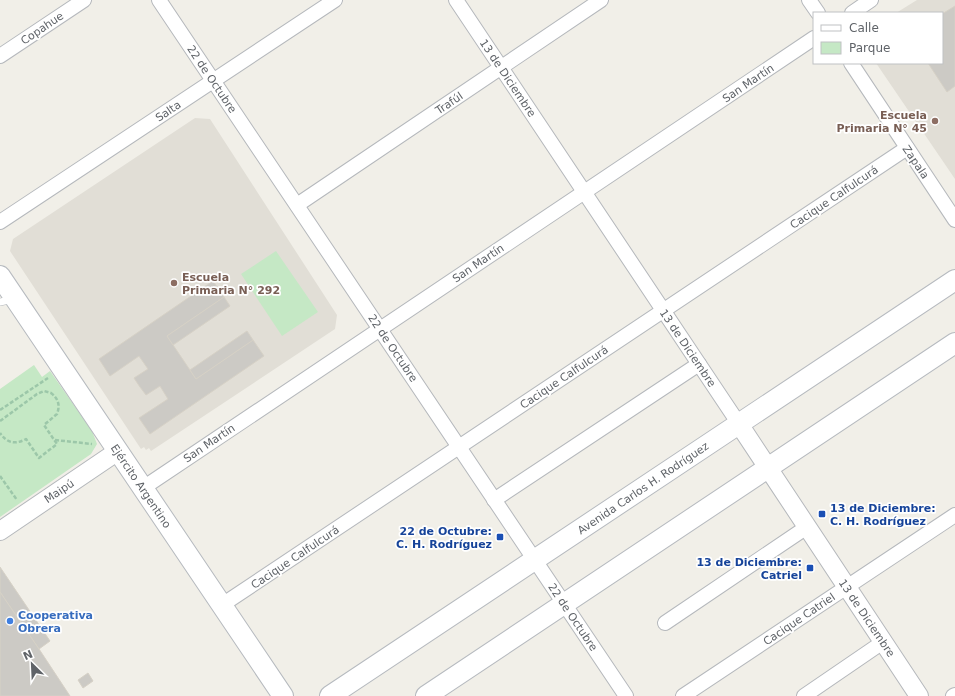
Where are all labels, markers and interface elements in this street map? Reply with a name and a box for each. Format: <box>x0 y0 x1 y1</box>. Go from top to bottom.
street label: Copahue <box>18 9 66 47</box>
legend <box>813 12 943 64</box>
text: Calle <box>849 21 879 35</box>
street label: 13 de Diciembre <box>477 37 539 120</box>
text: Parque <box>849 41 890 55</box>
street label: 22 de Octubre <box>184 43 239 116</box>
street label: San Martín <box>720 61 777 105</box>
street label: Trafúl <box>432 90 465 118</box>
street label: Salta <box>153 98 183 125</box>
place label: Escuela Primaria N° 45 <box>837 109 927 135</box>
marker: Escuela Primaria N° 45 <box>930 116 940 126</box>
street label: Zapala <box>900 143 932 182</box>
street label: Cacique Calfulcurá <box>788 163 881 232</box>
street label: San Martín <box>450 241 507 285</box>
place label: Escuela Primaria N° 292 <box>182 271 280 297</box>
marker: Escuela Primaria N° 292 <box>169 278 179 288</box>
street label: 13 de Diciembre <box>657 307 719 390</box>
street label: 22 de Octubre <box>365 312 420 385</box>
street label: Cacique Calfulcurá <box>518 343 611 412</box>
street label: San Martín <box>181 421 238 465</box>
street label: Avenida Carlos H. Rodríguez <box>575 439 712 537</box>
street label: Ejército Argentino <box>108 442 174 531</box>
street label: Maipú <box>42 477 77 506</box>
place label: 13 de Diciembre: C. H. Rodríguez <box>830 502 936 528</box>
marker: 13 de Diciembre: C. H. Rodríguez <box>817 509 827 519</box>
street label: Cacique Calfulcurá <box>249 523 342 592</box>
place label: 22 de Octubre: C. H. Rodríguez <box>396 525 492 551</box>
marker: 22 de Octubre: C. H. Rodríguez <box>495 532 505 542</box>
place label: 13 de Diciembre: Catriel <box>696 556 802 582</box>
marker: 13 de Diciembre: Catriel <box>805 563 815 573</box>
street label: 13 de Diciembre <box>836 577 898 660</box>
street label: 22 de Octubre <box>545 581 600 654</box>
street label: Cacique Catriel <box>761 591 838 648</box>
place label: Cooperativa Obrera <box>18 609 93 635</box>
marker: Cooperativa Obrera <box>5 616 15 626</box>
north arrow <box>12 644 52 684</box>
text: N <box>21 648 35 663</box>

